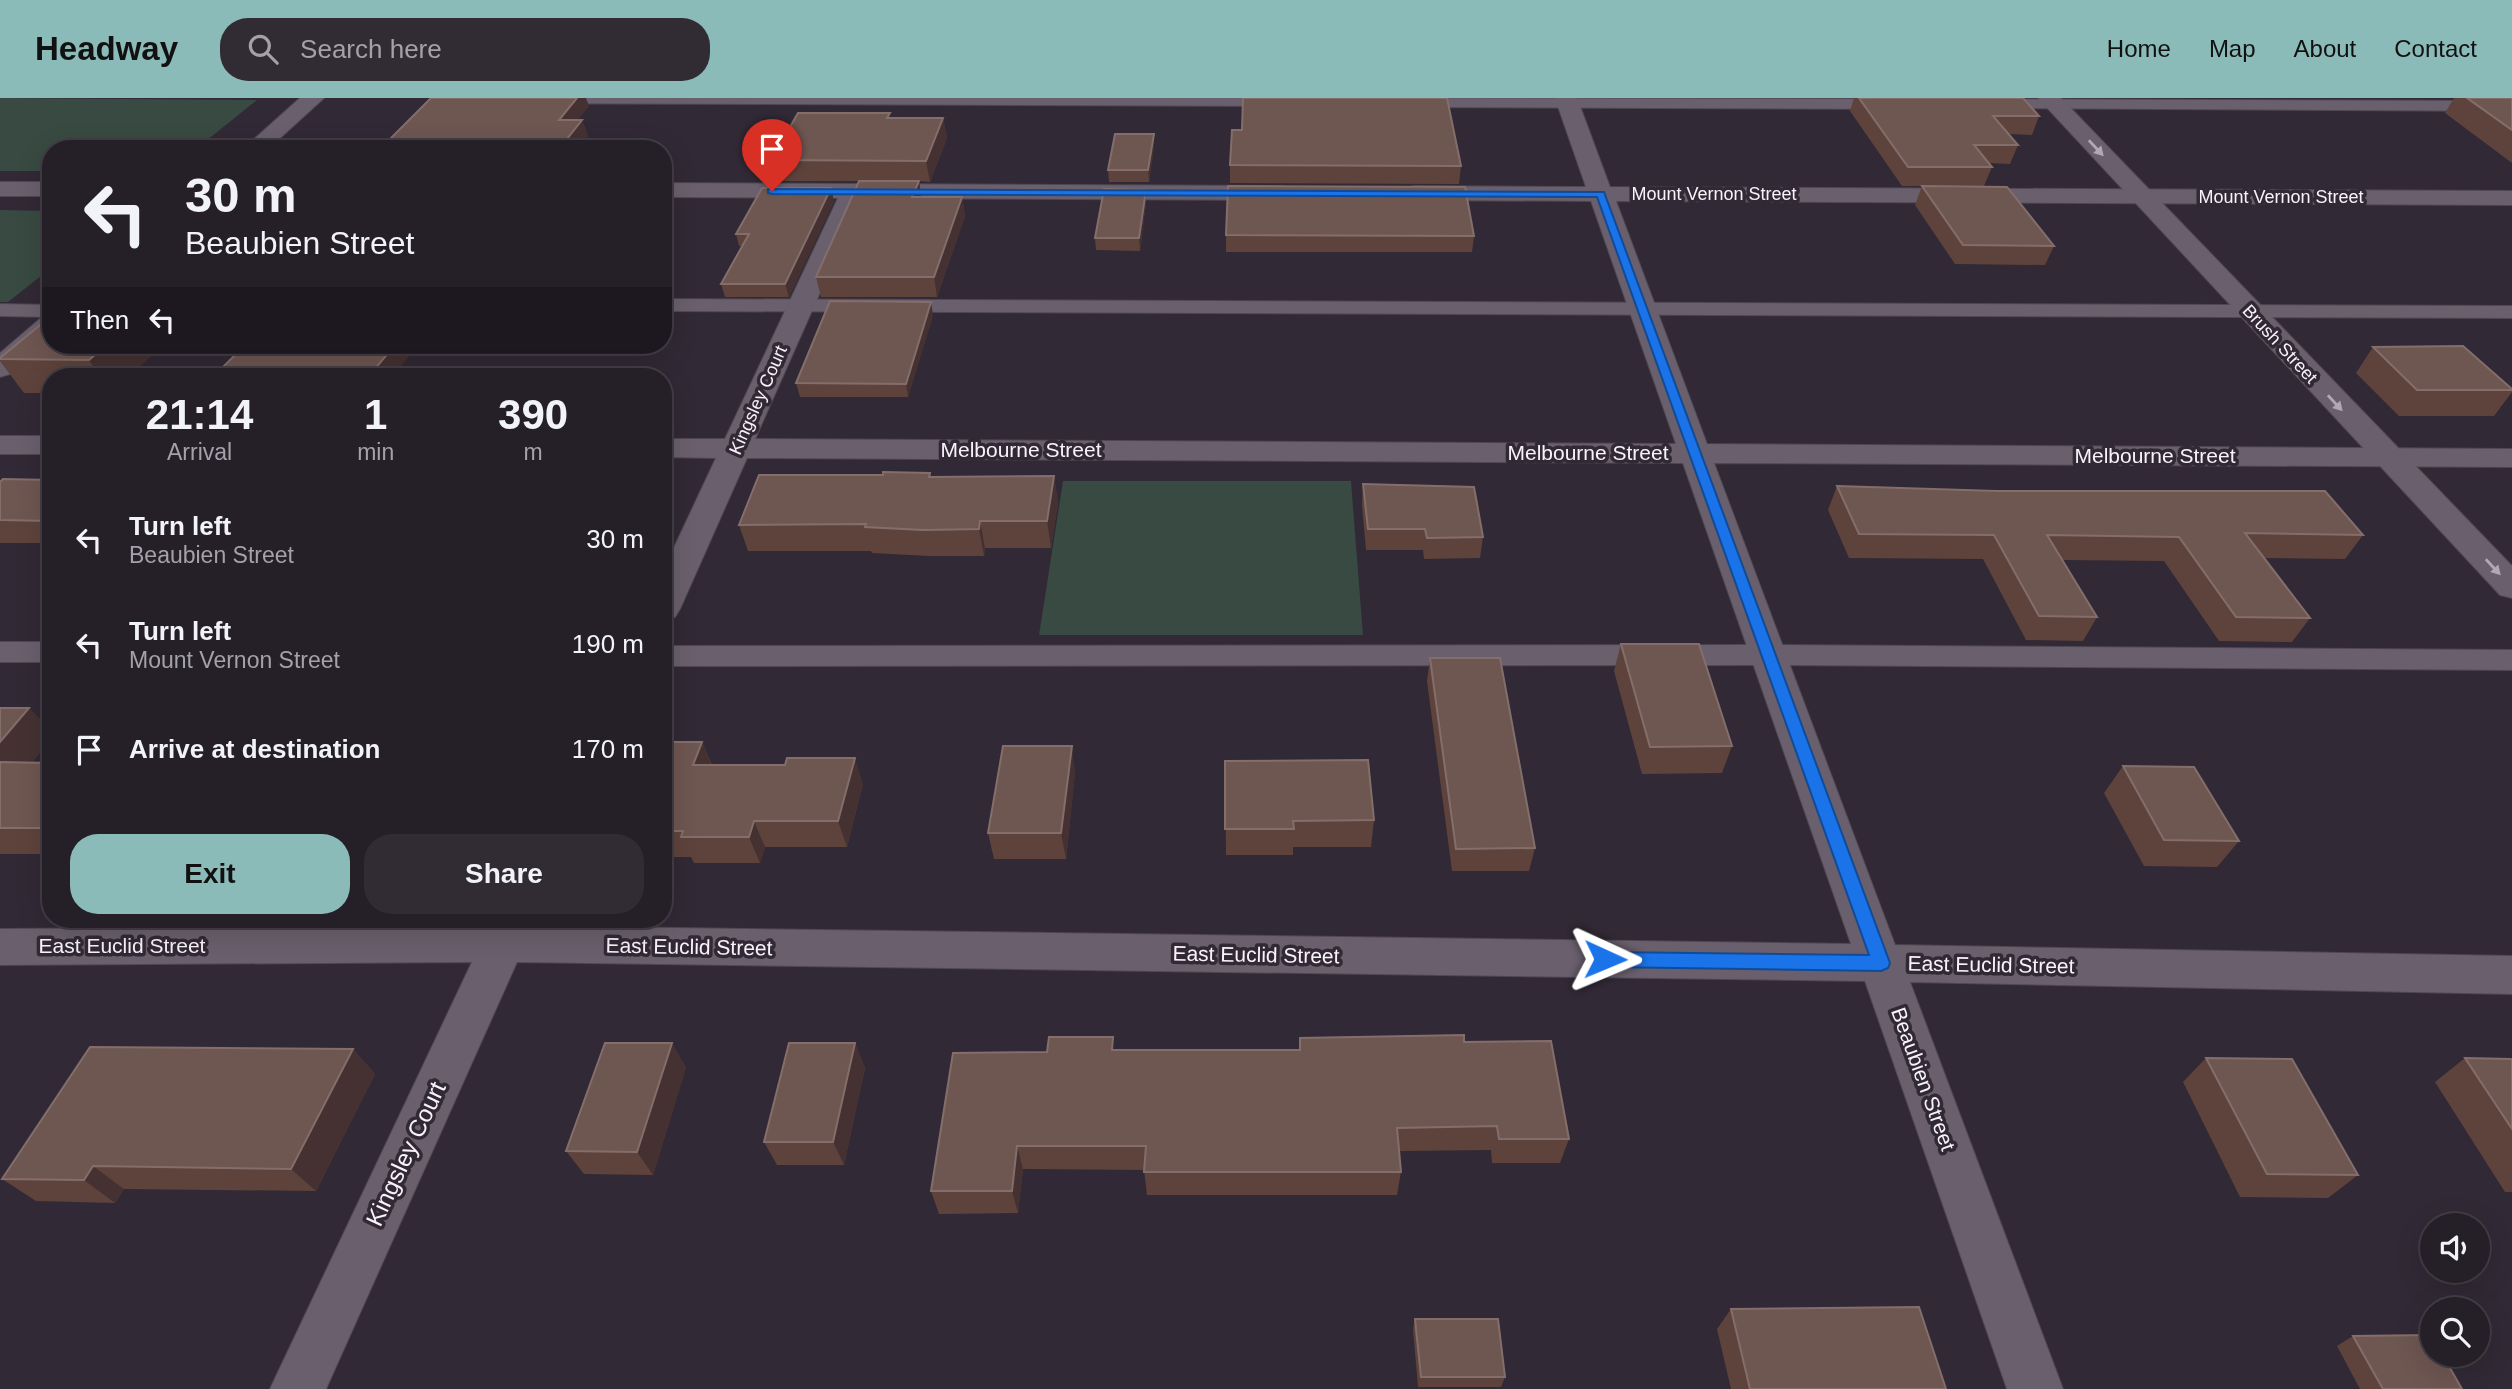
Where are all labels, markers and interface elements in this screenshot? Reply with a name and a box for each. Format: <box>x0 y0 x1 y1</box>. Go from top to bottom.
search box <box>220 18 710 81</box>
text: Headway <box>35 30 178 67</box>
icon: search <box>244 30 282 68</box>
text: Search here <box>300 34 442 64</box>
text: Home <box>2107 35 2171 62</box>
text: Map <box>2209 35 2256 62</box>
text: About <box>2294 35 2356 62</box>
text: Contact <box>2394 35 2477 62</box>
pin <box>742 119 802 191</box>
icon: arrive <box>753 130 791 168</box>
one-way arrow <box>2088 139 2104 157</box>
icon: left <box>70 168 161 259</box>
text: 30 m <box>185 168 297 222</box>
street label: Mount Vernon Street <box>1631 184 1797 204</box>
street label: Mount Vernon Street <box>2198 187 2364 207</box>
text: Beaubien Street <box>185 225 415 261</box>
icon: left <box>143 301 181 339</box>
street label: Brush Street <box>2239 301 2321 387</box>
text: Then <box>70 305 129 335</box>
street label: Kingsley Court <box>725 342 791 458</box>
text: 21:14 <box>146 391 253 438</box>
text: 1 <box>364 391 387 438</box>
text: 390 <box>498 391 568 438</box>
one-way arrow <box>2327 394 2343 411</box>
street label: Melbourne Street <box>940 438 1102 461</box>
text: Arrival <box>167 439 232 465</box>
text: min <box>357 439 394 465</box>
text: m <box>524 439 543 465</box>
street label: Melbourne Street <box>1507 441 1669 464</box>
street label: Melbourne Street <box>2074 444 2236 467</box>
text: Turn left <box>129 511 231 541</box>
icon: left <box>70 521 108 559</box>
text: 30 m <box>586 524 644 554</box>
text: Beaubien Street <box>129 542 294 568</box>
one-way arrow <box>2484 558 2500 575</box>
text: Turn left <box>129 616 231 646</box>
icon: left <box>70 626 108 664</box>
text: 190 m <box>572 629 644 659</box>
text: Mount Vernon Street <box>129 647 340 673</box>
icon: arrive <box>70 731 108 769</box>
text: Arrive at destination <box>129 734 380 764</box>
text: 170 m <box>572 734 644 764</box>
button: Exit <box>70 834 350 914</box>
button: Share <box>364 834 644 914</box>
position arrow <box>1568 922 1642 996</box>
street label: East Euclid Street <box>39 934 206 957</box>
street label: East Euclid Street <box>605 934 773 959</box>
street label: East Euclid Street <box>1172 942 1340 967</box>
street label: East Euclid Street <box>1907 952 2075 977</box>
street label: Beaubien Street <box>1887 1004 1960 1154</box>
street label: Kingsley Court <box>360 1077 451 1230</box>
map controls <box>2420 1213 2490 1367</box>
button: sound <box>2420 1213 2490 1283</box>
button: search <box>2420 1297 2490 1367</box>

